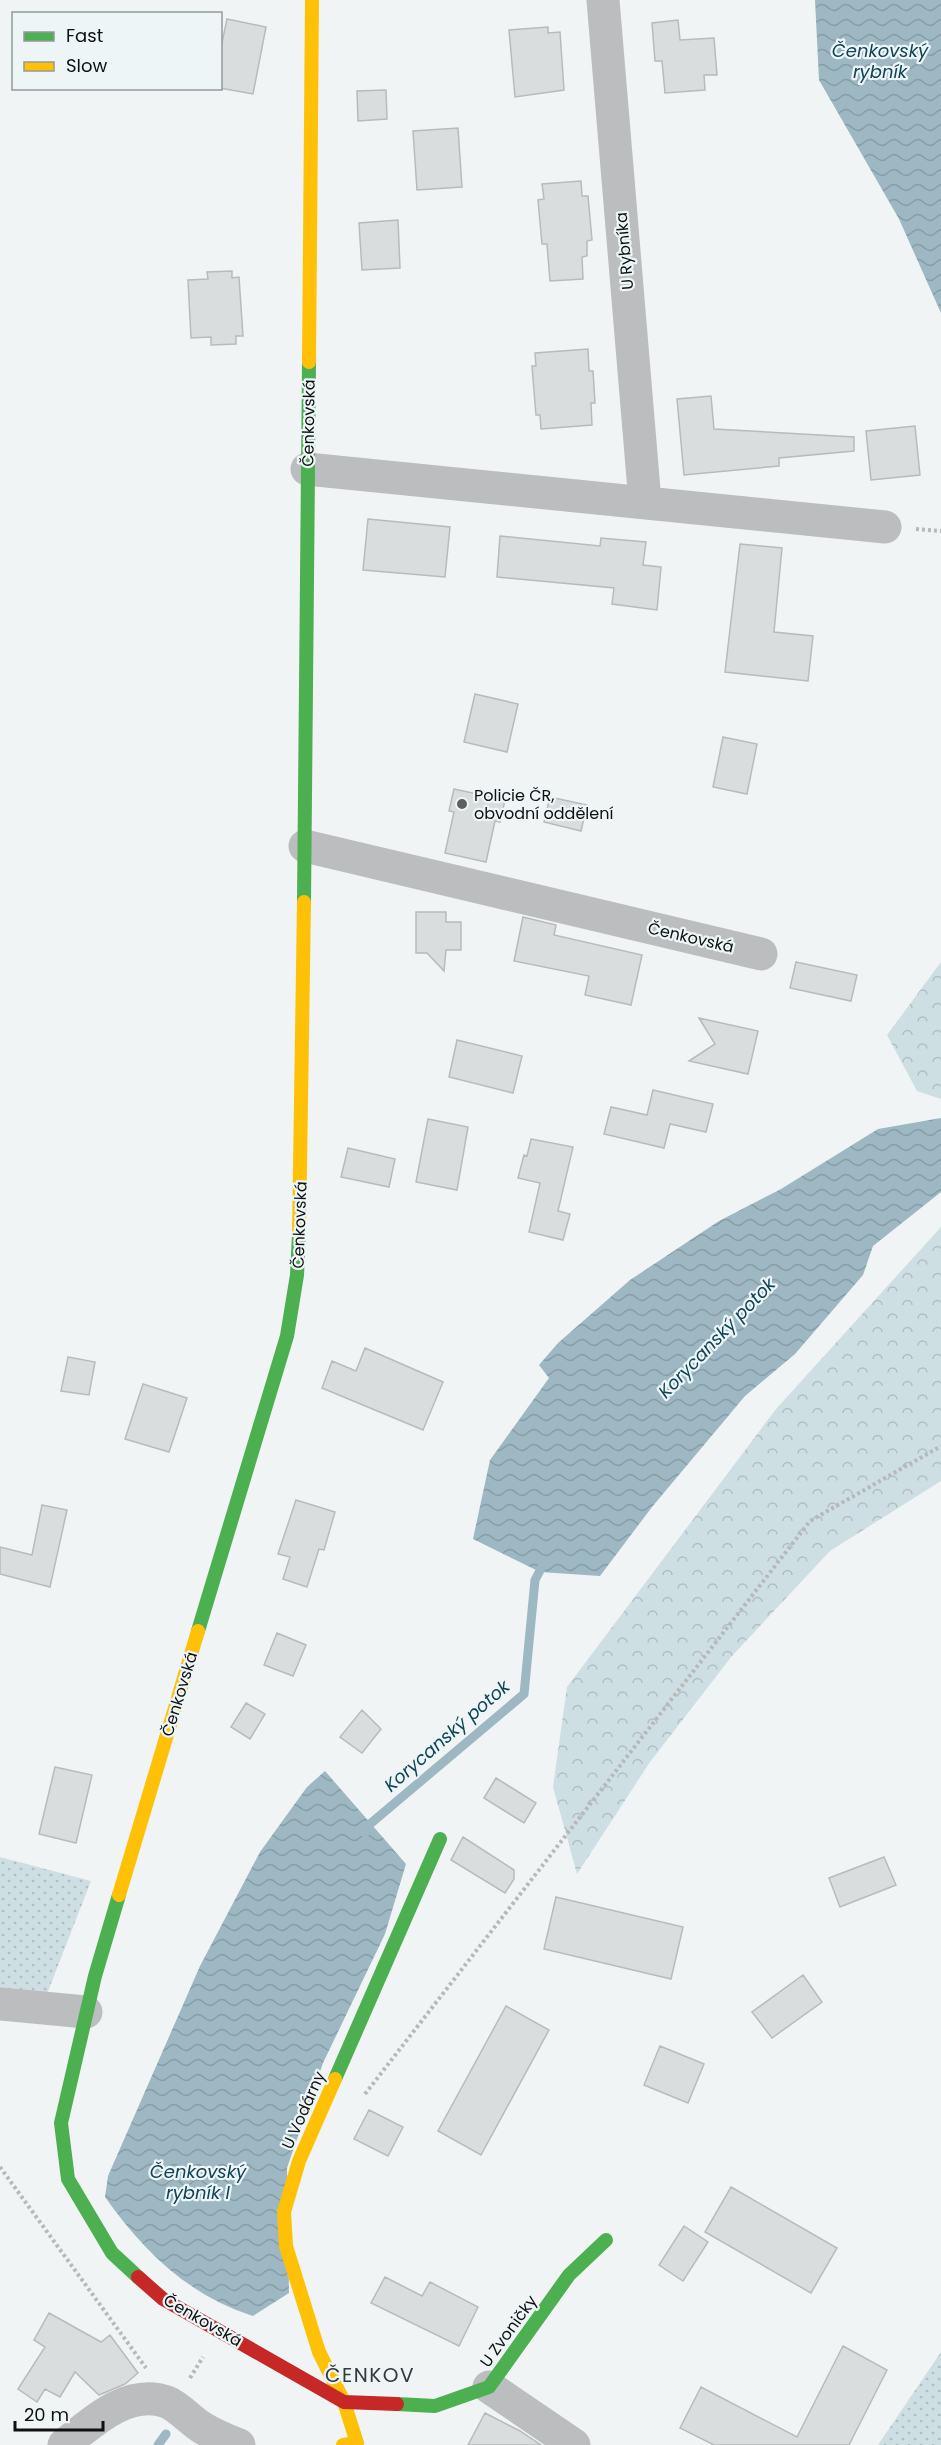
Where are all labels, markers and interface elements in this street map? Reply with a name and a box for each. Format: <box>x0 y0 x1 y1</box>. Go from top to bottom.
legend <box>12 12 222 90</box>
text: Fast <box>66 23 103 48</box>
water label: Čenkovský rybník <box>832 38 929 84</box>
text: Slow <box>66 53 108 78</box>
street label: U Rybníka <box>610 211 639 291</box>
street label: Čenkovská <box>296 379 321 467</box>
place label: Policie ČR, obvodní oddělení <box>474 784 613 825</box>
marker: Policie ČR, obvodní oddělení <box>455 797 469 811</box>
street label: Čenkovská <box>646 916 736 959</box>
street label: Čenkovská <box>286 1181 313 1269</box>
water label: Korycanský potok <box>652 1271 781 1404</box>
street label: Čenkovská <box>156 1649 203 1739</box>
water label: Korycanský potok <box>378 1674 515 1797</box>
street label: U Vodárny <box>276 2068 331 2153</box>
water label: Čenkovský rybník I <box>150 2159 247 2205</box>
street label: Čenkovská <box>159 2289 246 2352</box>
street label: U Zvoničky <box>474 2291 542 2372</box>
district label: ČENKOV <box>325 2361 415 2389</box>
scale bar <box>15 2394 104 2432</box>
text: 20 m <box>24 2402 69 2427</box>

